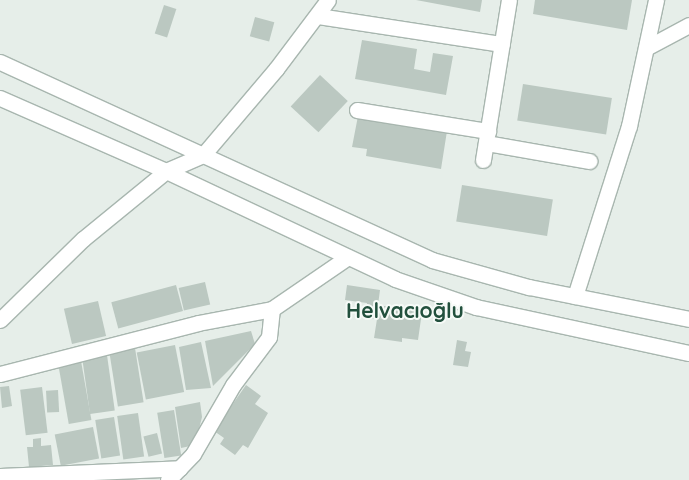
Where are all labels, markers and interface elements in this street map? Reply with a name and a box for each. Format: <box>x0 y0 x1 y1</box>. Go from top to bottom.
district label: Helvacıoğlu <box>346 297 464 323</box>

